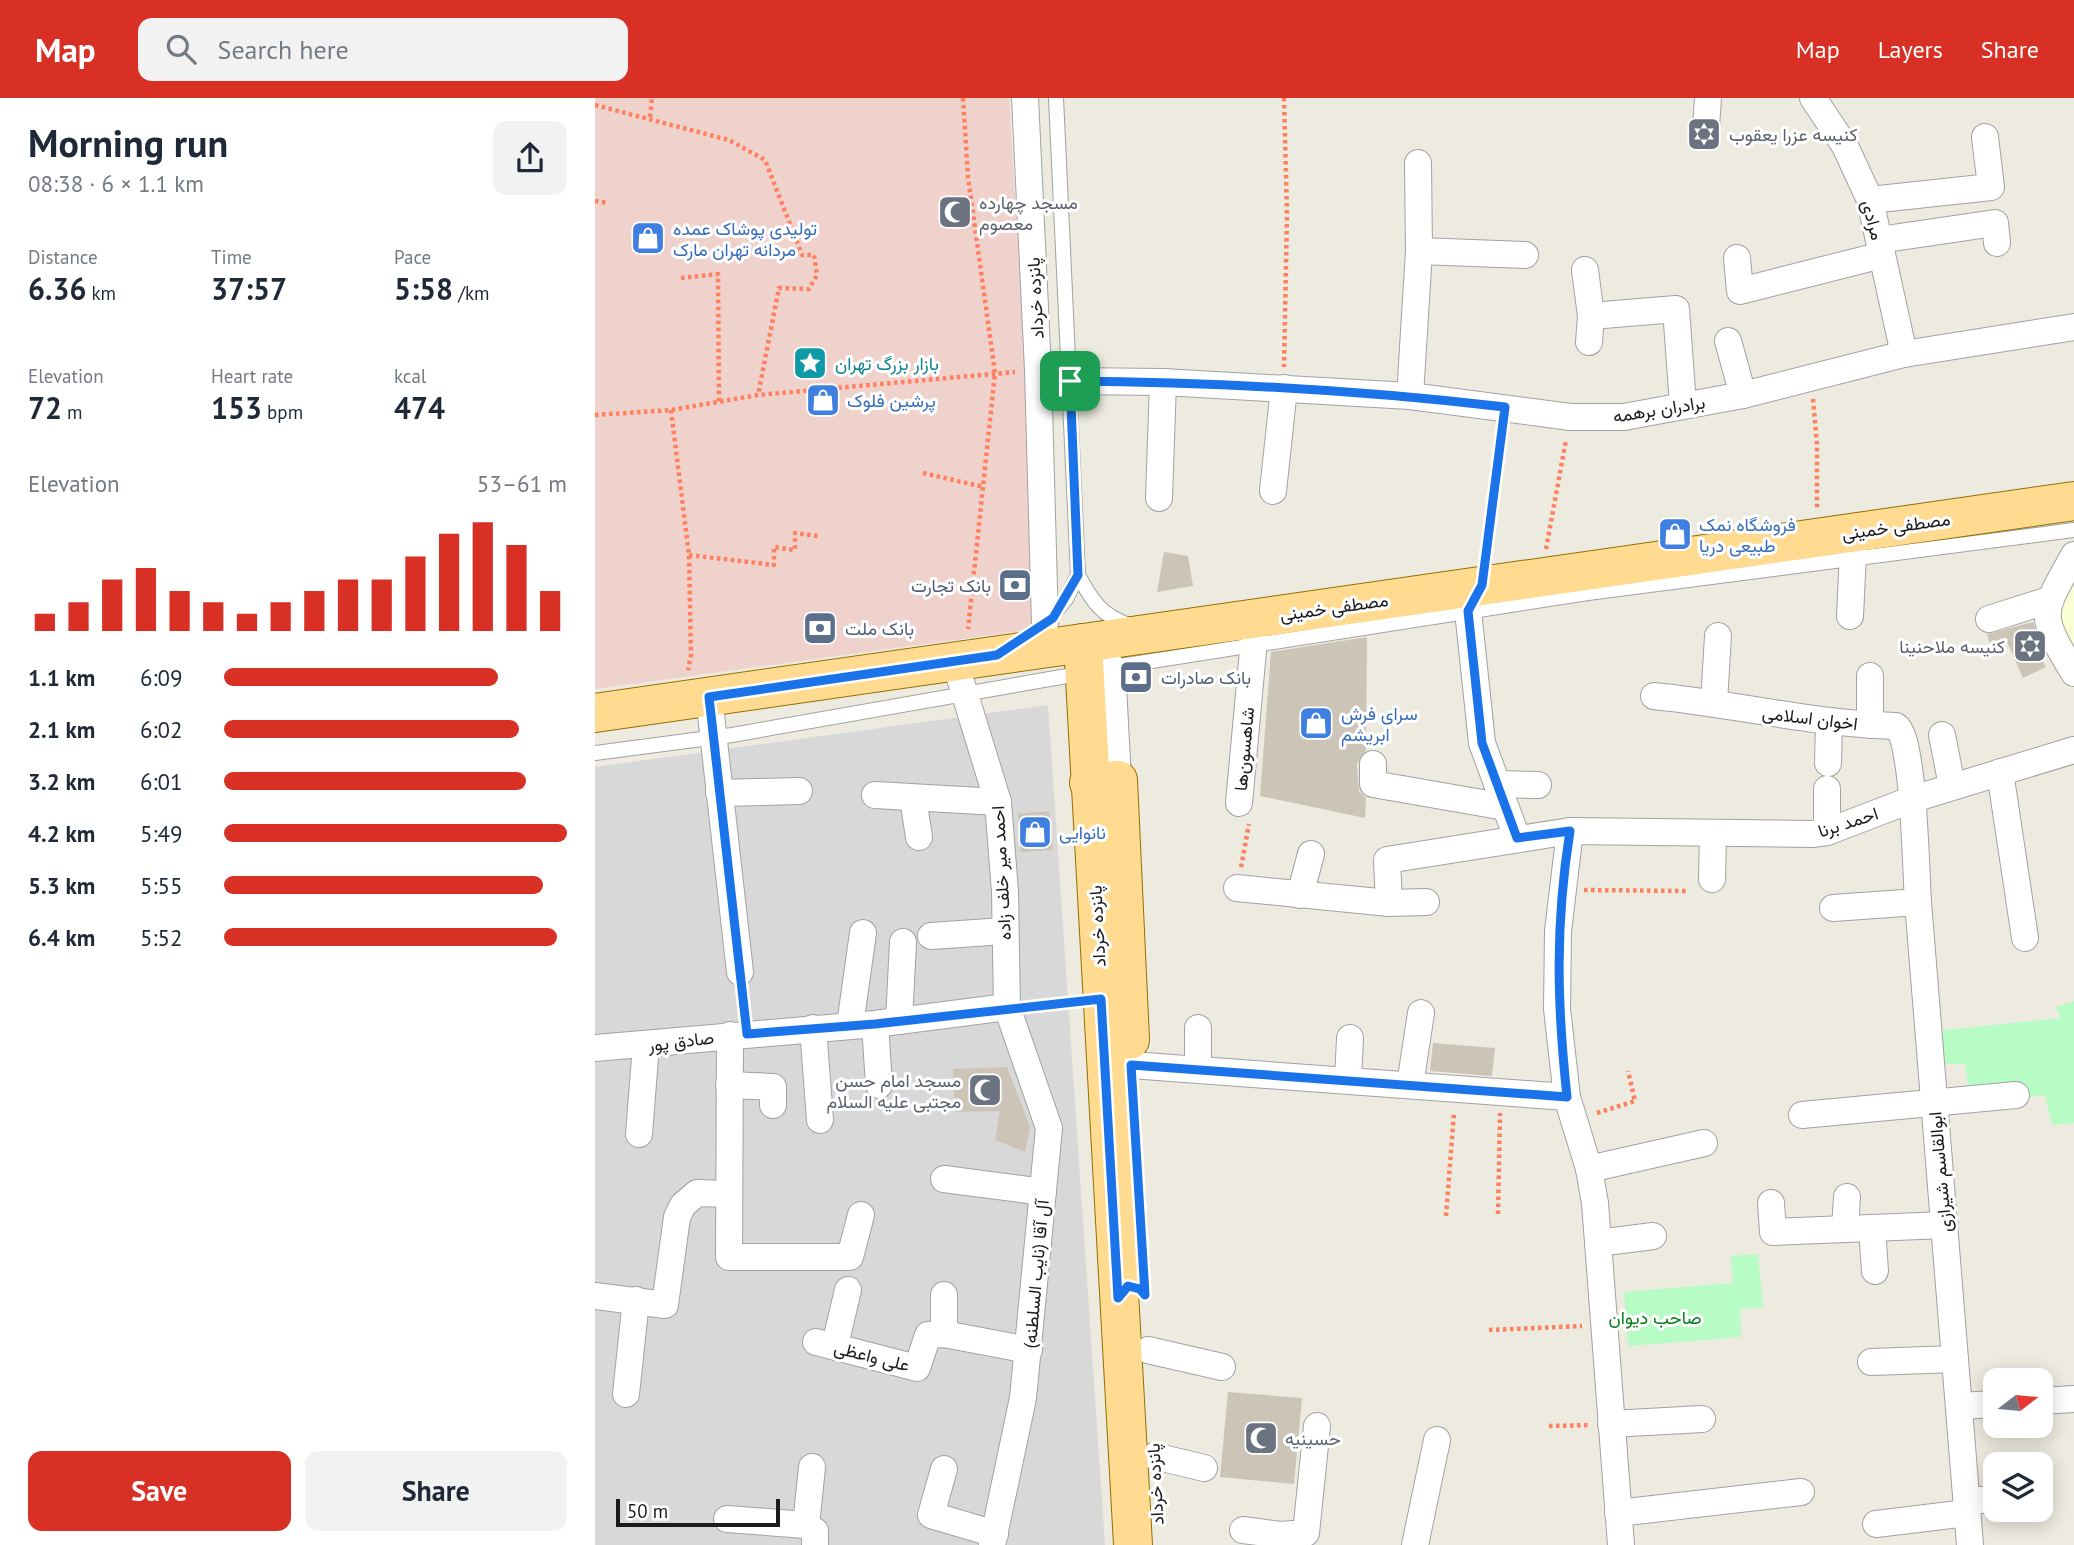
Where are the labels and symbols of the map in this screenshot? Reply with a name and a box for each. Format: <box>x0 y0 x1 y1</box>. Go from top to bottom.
synagogue icon: کنیسه عزرا یعقوب <box>1685 115 1723 153</box>
place label: کنیسه عزرا یعقوب <box>1729 123 1858 146</box>
place label: مسجد چهارده معصوم <box>979 191 1078 236</box>
mosque icon: مسجد چهارده معصوم <box>936 193 974 231</box>
street label: مرادی <box>1857 197 1889 243</box>
place label: تولیدی پوشاک عمده مردانه تهران مارک <box>673 217 817 261</box>
shop icon: تولیدی پوشاک عمده مردانه تهران مارک <box>629 219 667 257</box>
street label: پانزده خرداد <box>1021 256 1050 339</box>
place icon: بازار بزرگ تهران <box>791 344 829 382</box>
pin <box>1040 351 1100 411</box>
place label: بازار بزرگ تهران <box>835 352 939 375</box>
shop icon: پرشین فلوک <box>804 381 842 419</box>
place label: پرشین فلوک <box>847 389 936 413</box>
street label: برادران برهمه <box>1611 390 1707 428</box>
street label: مصطفی خمینی <box>1840 507 1952 545</box>
place label: فروشگاه نمک طبیعی دریا <box>1699 513 1796 557</box>
shop icon: فروشگاه نمک طبیعی دریا <box>1656 515 1694 553</box>
bank icon: بانک تجارت <box>996 566 1034 604</box>
place label: بانک تجارت <box>911 574 991 597</box>
street label: مصطفی خمینی <box>1278 588 1390 626</box>
bank icon: بانک ملت <box>801 609 839 647</box>
place label: بانک ملت <box>845 617 914 640</box>
synagogue icon: کنیسه ملاحنینا <box>2011 627 2049 665</box>
place label: کنیسه ملاحنینا <box>1899 635 2005 658</box>
bank icon: بانک صادرات <box>1117 658 1155 696</box>
place label: بانک صادرات <box>1161 666 1251 689</box>
street label: اخوان اسلامی <box>1761 701 1859 735</box>
place label: سرای فرش ابریشم <box>1341 702 1418 747</box>
shop icon: سرای فرش ابریشم <box>1297 704 1335 742</box>
street label: شاهسون‌ها <box>1229 706 1259 792</box>
street label: احمد برنا <box>1815 802 1881 842</box>
street label: احمد میر خلف زاده <box>986 805 1016 941</box>
shop icon: نانوایی <box>1016 813 1054 851</box>
place label: نانوایی <box>1059 821 1106 844</box>
street label: پانزده خرداد <box>1083 884 1112 967</box>
street label: صادق پور <box>646 1026 715 1058</box>
place label: مسجد امام حسن مجتبی علیه السلام <box>826 1069 961 1114</box>
mosque icon: مسجد امام حسن مجتبی علیه السلام <box>966 1071 1004 1109</box>
street label: ابوالقاسم شیرازی <box>1923 1111 1958 1233</box>
street label: آل آقا (نایب السلطنه) <box>1018 1197 1054 1349</box>
park label: صاحب دیوان <box>1609 1306 1701 1329</box>
street label: علی واعظی <box>832 1336 912 1376</box>
north arrow <box>1983 1368 2053 1438</box>
mosque icon: حسینیه <box>1242 1419 1280 1457</box>
place label: حسینیه <box>1285 1427 1341 1450</box>
street label: پانزده خرداد <box>1141 1442 1170 1525</box>
scale bar <box>616 1496 781 1528</box>

